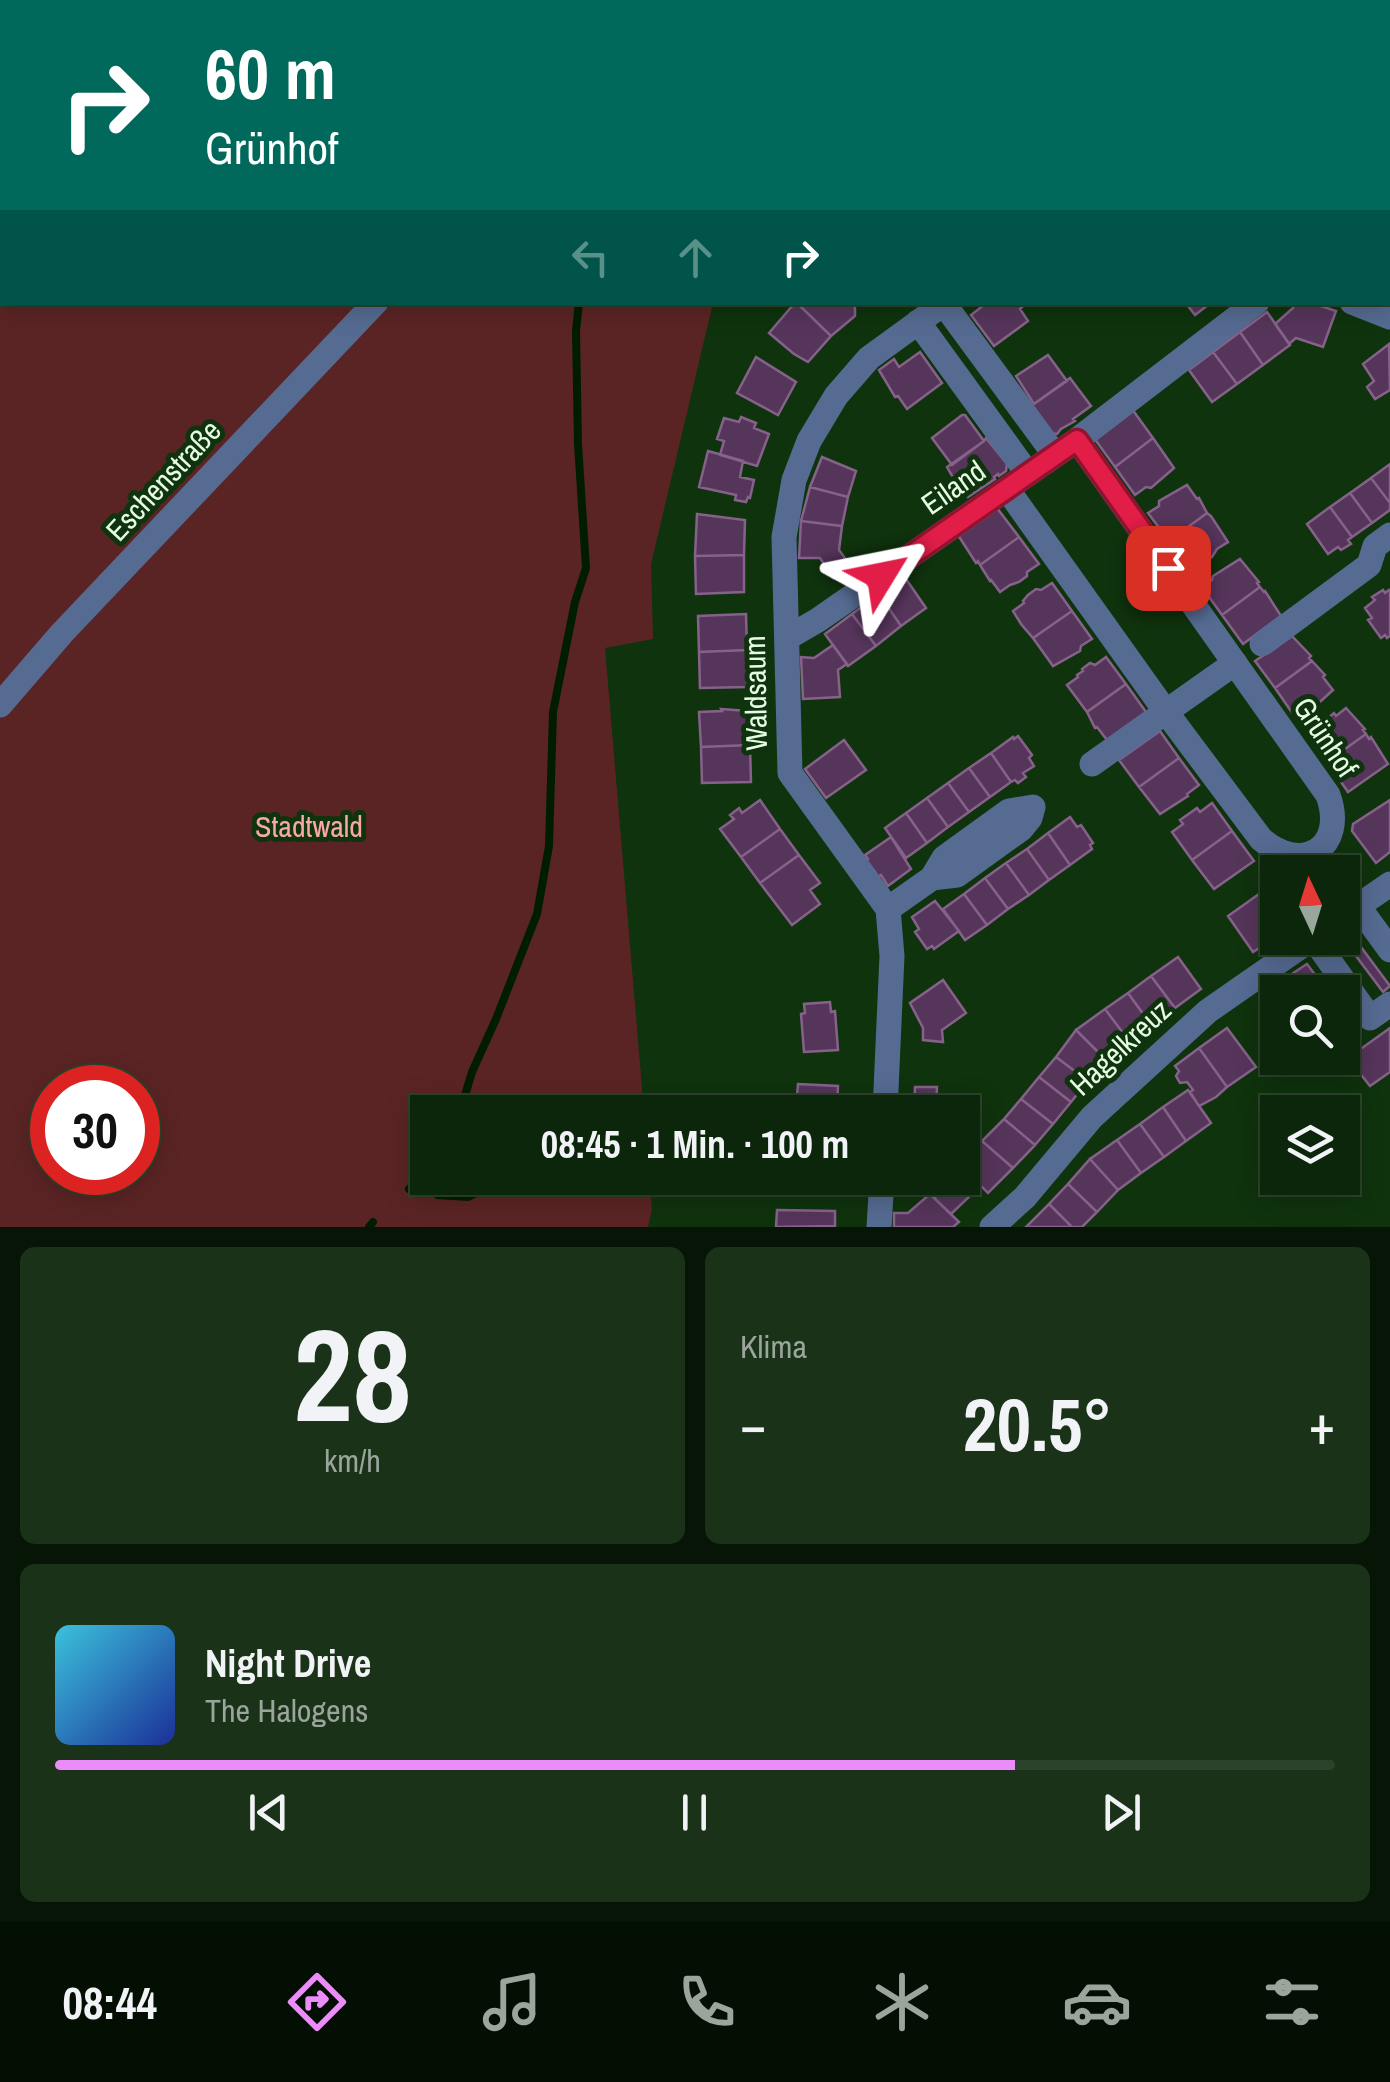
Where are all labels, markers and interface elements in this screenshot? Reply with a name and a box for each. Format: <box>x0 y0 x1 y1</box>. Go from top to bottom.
text: 60 m <box>205 27 336 121</box>
icon: right <box>40 40 170 170</box>
text: Grünhof <box>205 117 338 178</box>
icon: left <box>563 230 618 285</box>
icon: ahead <box>668 230 723 285</box>
icon: right <box>773 230 828 285</box>
street label: Eschenstraße <box>97 411 229 549</box>
street label: Eiland <box>913 451 993 523</box>
position arrow <box>829 524 933 628</box>
pin <box>1126 526 1211 611</box>
icon: arrive <box>1141 541 1196 596</box>
street label: Waldsaum <box>734 635 776 751</box>
street label: Grünhof <box>1285 689 1368 785</box>
park label: Stadtwald <box>255 806 363 846</box>
north arrow <box>1260 855 1360 955</box>
map controls <box>1260 855 1360 1195</box>
button: search <box>1260 975 1360 1075</box>
street label: Hagelkreuz <box>1061 990 1179 1104</box>
speed limit sign: 30 <box>30 1065 160 1195</box>
button: layers <box>1260 1095 1360 1195</box>
text: 08:45 · 1 Min. · 100 m <box>541 1119 849 1170</box>
text: 28 <box>293 1286 412 1462</box>
text: Klima <box>740 1325 807 1368</box>
text: 20.5° <box>963 1373 1112 1474</box>
text: − <box>740 1387 766 1461</box>
text: + <box>1309 1387 1335 1461</box>
text: km/h <box>324 1439 381 1482</box>
text: Night Drive <box>205 1638 371 1689</box>
text: The Halogens <box>205 1689 368 1732</box>
icon: previous <box>241 1785 296 1840</box>
icon: pause <box>667 1785 722 1840</box>
icon: next <box>1094 1785 1149 1840</box>
icon: directions <box>282 1967 352 2037</box>
icon: music <box>477 1967 547 2037</box>
icon: phone <box>672 1967 742 2037</box>
icon: climate <box>867 1967 937 2037</box>
icon: car <box>1062 1967 1132 2037</box>
icon: filters <box>1257 1967 1327 2037</box>
text: 08:44 <box>63 1972 157 2033</box>

